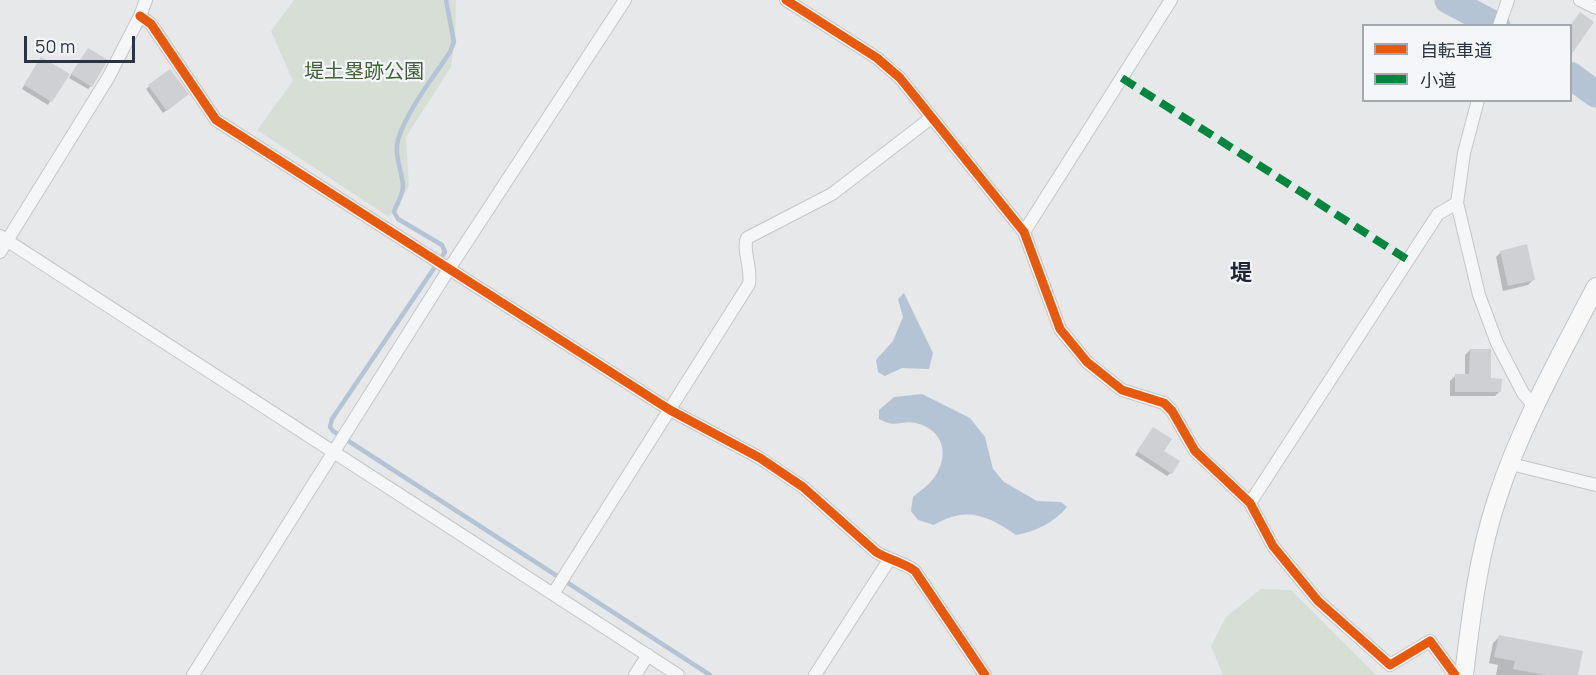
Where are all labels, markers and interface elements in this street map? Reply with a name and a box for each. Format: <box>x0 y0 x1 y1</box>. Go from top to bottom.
scale bar <box>27 24 138 62</box>
legend <box>1362 24 1572 102</box>
text: 50 m <box>35 34 75 58</box>
text: 自転車道 <box>1420 38 1492 62</box>
park label: 堤土塁跡公園 <box>304 60 424 84</box>
text: 小道 <box>1420 68 1456 92</box>
district label: 堤 <box>1230 261 1252 287</box>

